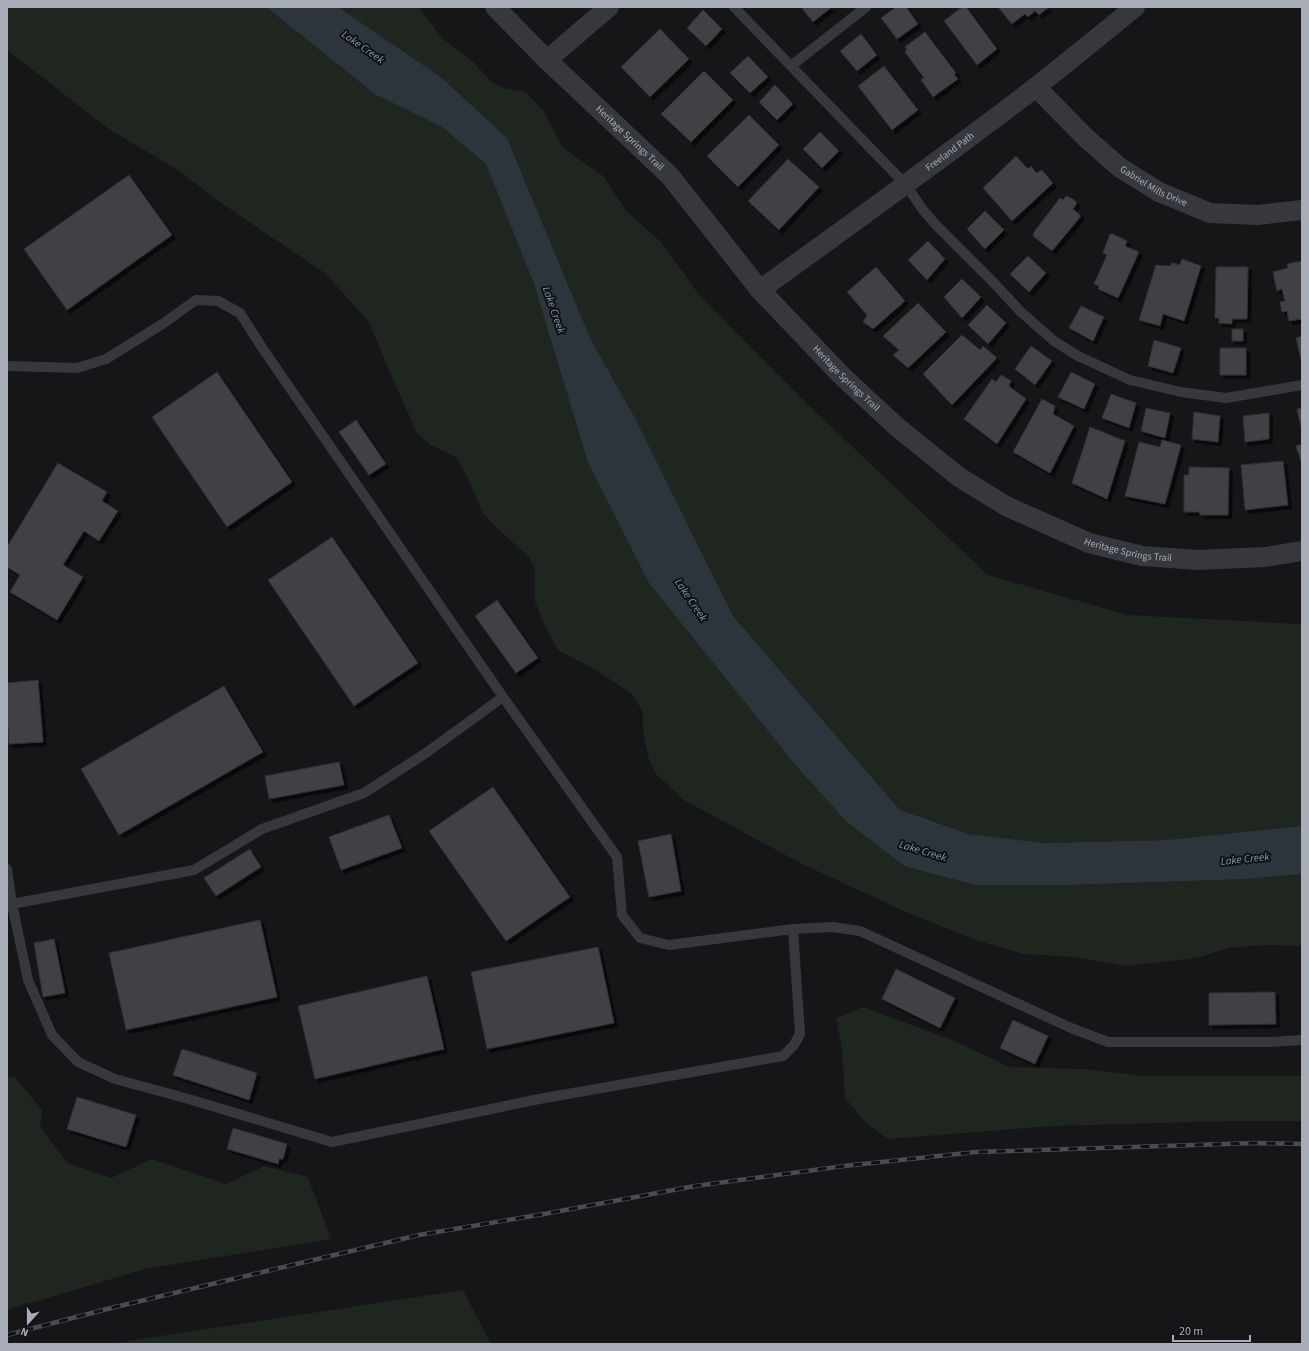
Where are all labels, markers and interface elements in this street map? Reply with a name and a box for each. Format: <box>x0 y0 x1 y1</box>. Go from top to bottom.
water label: Lake Creek <box>339 27 388 68</box>
street label: Heritage Springs Trail <box>592 102 667 174</box>
street label: Freeland Path <box>923 129 977 175</box>
street label: Gabriel Mills Drive <box>1117 162 1189 210</box>
water label: Lake Creek <box>539 284 569 336</box>
street label: Heritage Springs Trail <box>809 342 883 415</box>
street label: Heritage Springs Trail <box>1082 535 1173 565</box>
water label: Lake Creek <box>671 576 711 625</box>
water label: Lake Creek <box>897 837 949 866</box>
water label: Lake Creek <box>1220 849 1271 869</box>
north arrow <box>8 1303 48 1343</box>
scale bar <box>1173 1317 1250 1343</box>
text: 20 m <box>1179 1323 1203 1340</box>
text: N <box>18 1324 31 1340</box>

